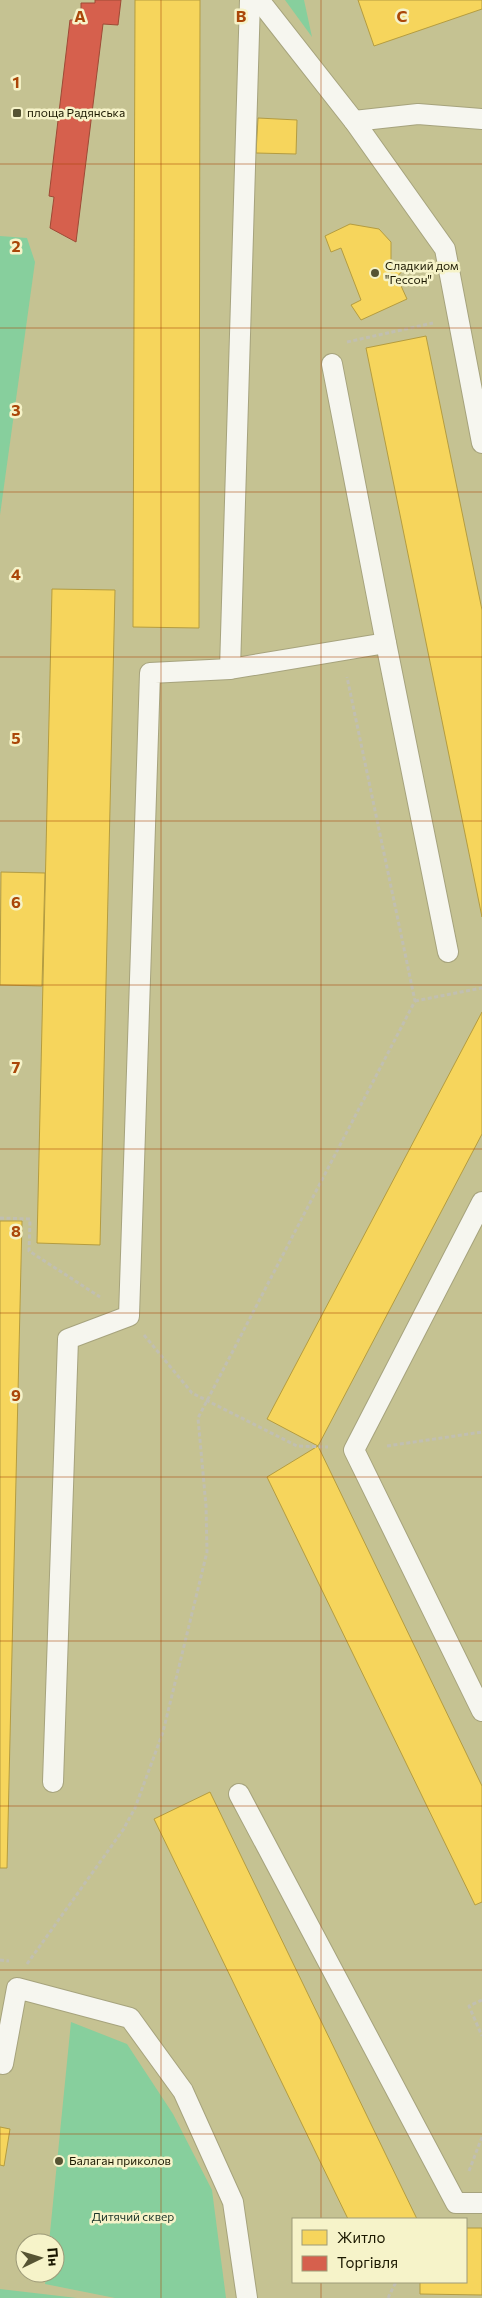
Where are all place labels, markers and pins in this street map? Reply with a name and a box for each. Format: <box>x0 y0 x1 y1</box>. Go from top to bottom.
place label: площа Радянська <box>27 105 125 119</box>
marker: площа Радянська <box>11 107 23 119</box>
place label: Сладкий дом "Гессон" <box>385 258 459 286</box>
marker: Сладкий дом "Гессон" <box>369 267 381 279</box>
place label: Балаган приколов <box>69 2153 171 2167</box>
marker: Балаган приколов <box>53 2155 65 2167</box>

